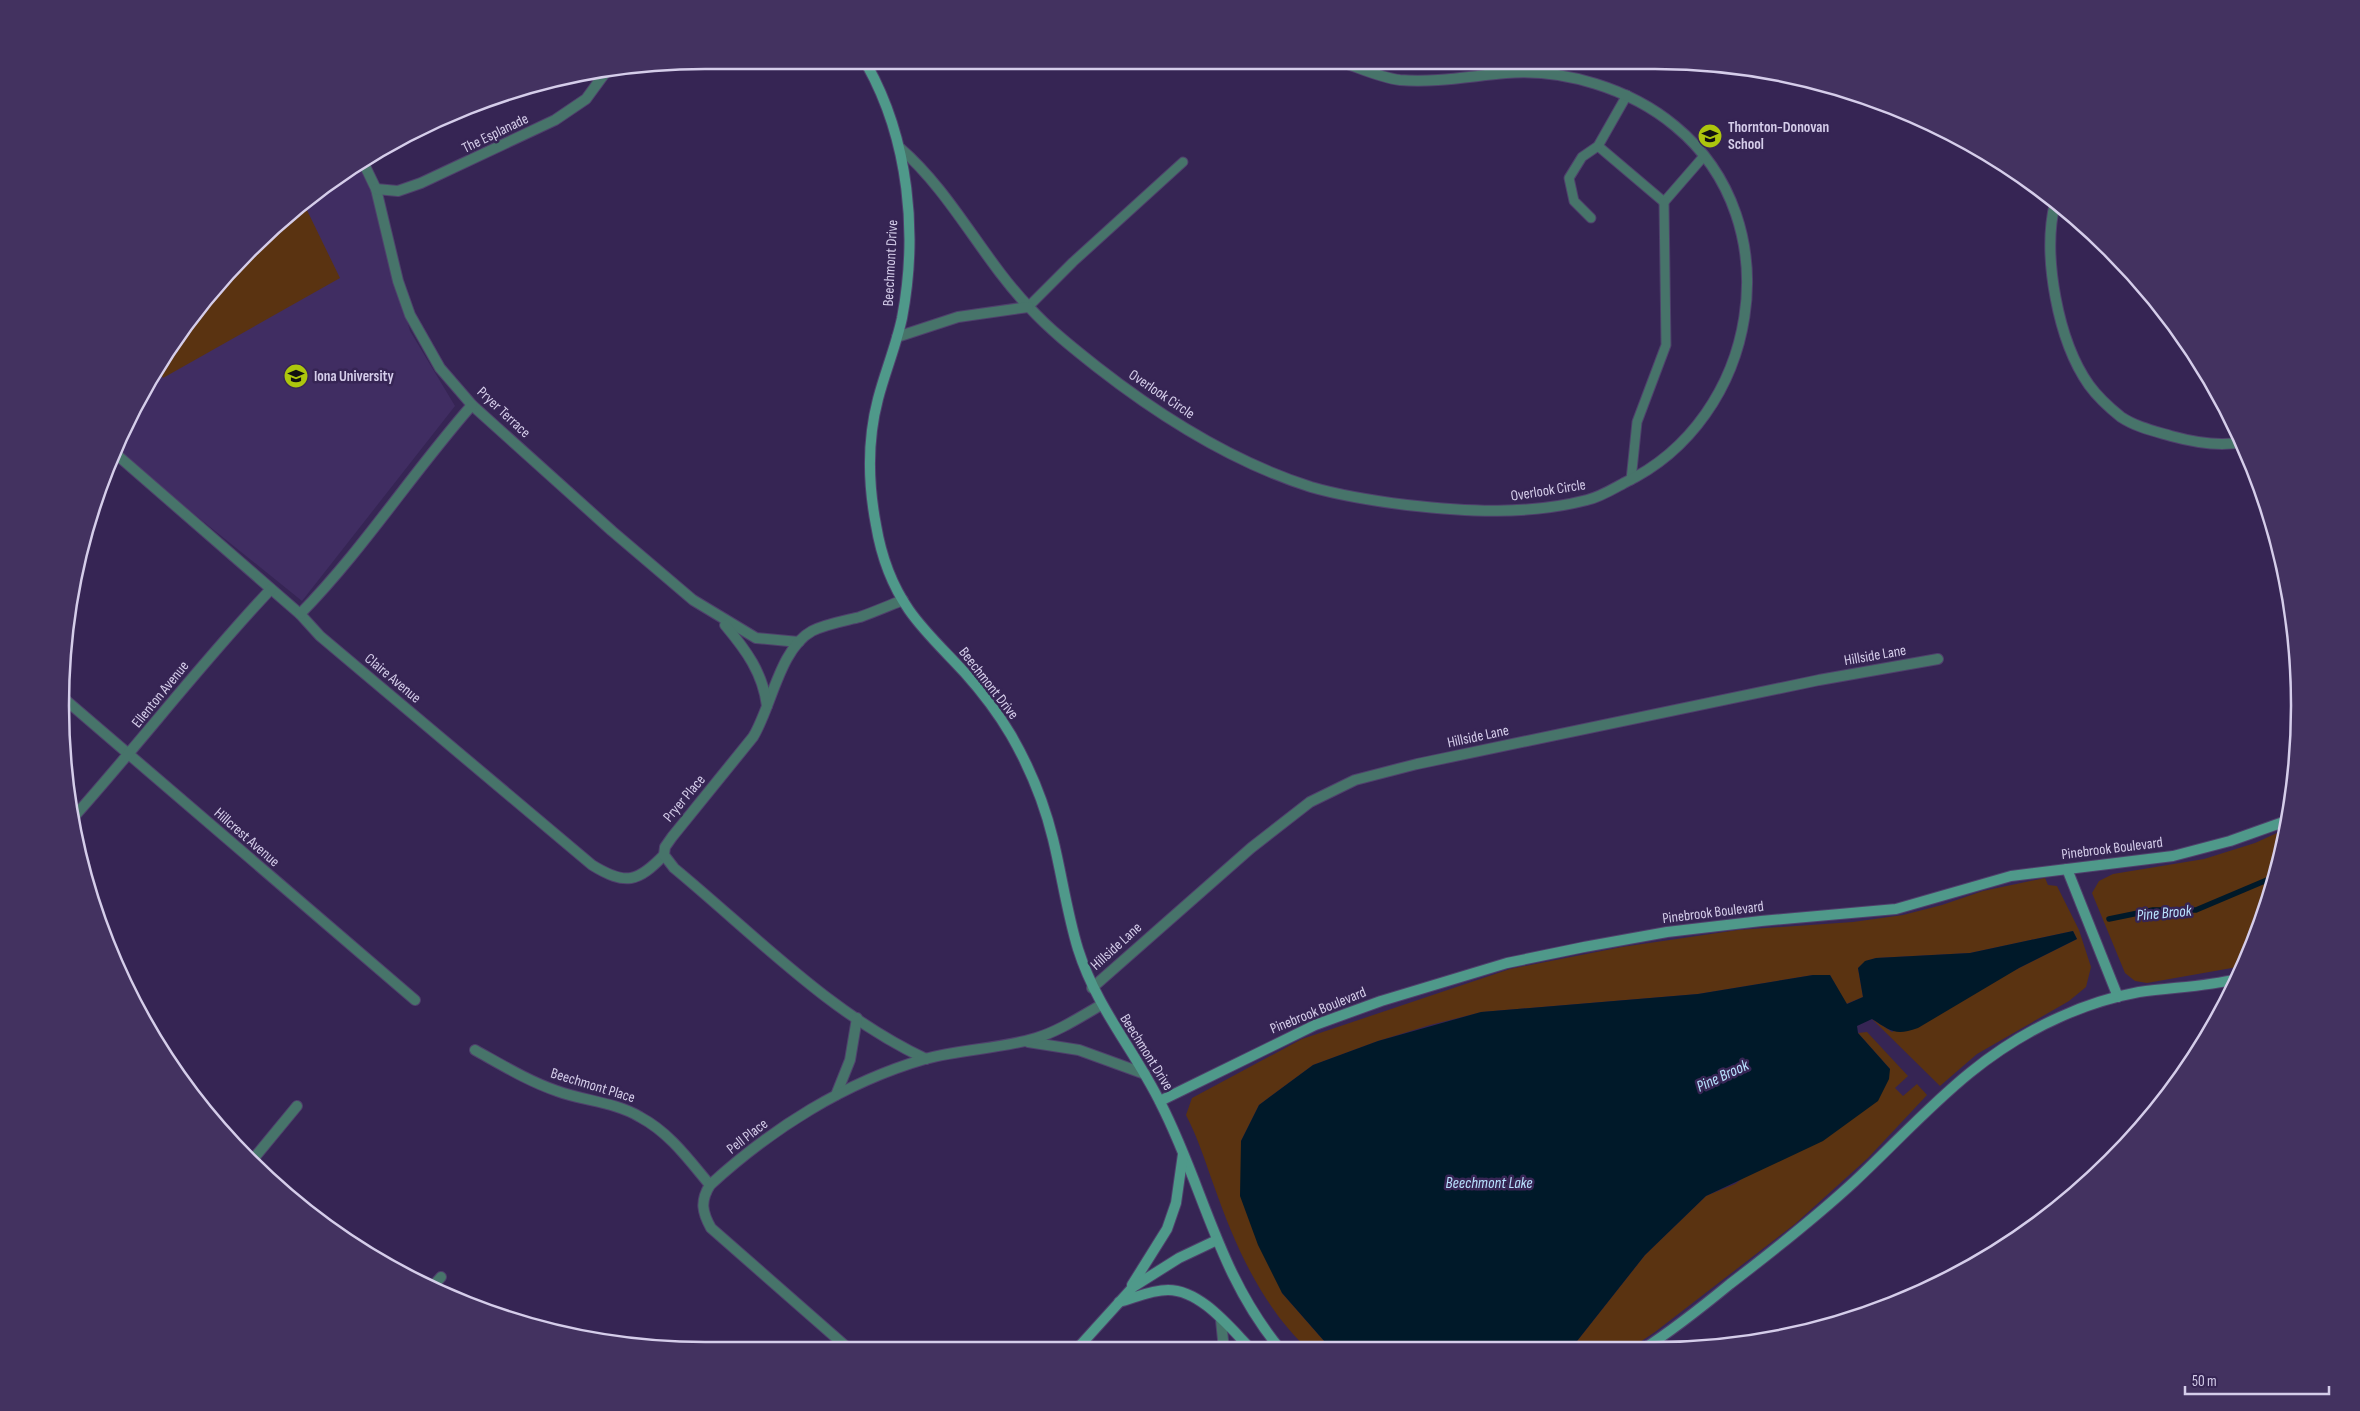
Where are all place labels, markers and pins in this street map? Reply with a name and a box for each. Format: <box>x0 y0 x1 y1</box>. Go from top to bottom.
place label: Thornton-Donovan School <box>1728 118 1829 154</box>
school or university icon: Thornton-Donovan School <box>1697 123 1723 149</box>
school or university icon: Iona University <box>283 363 309 389</box>
place label: Iona University <box>314 367 395 386</box>

